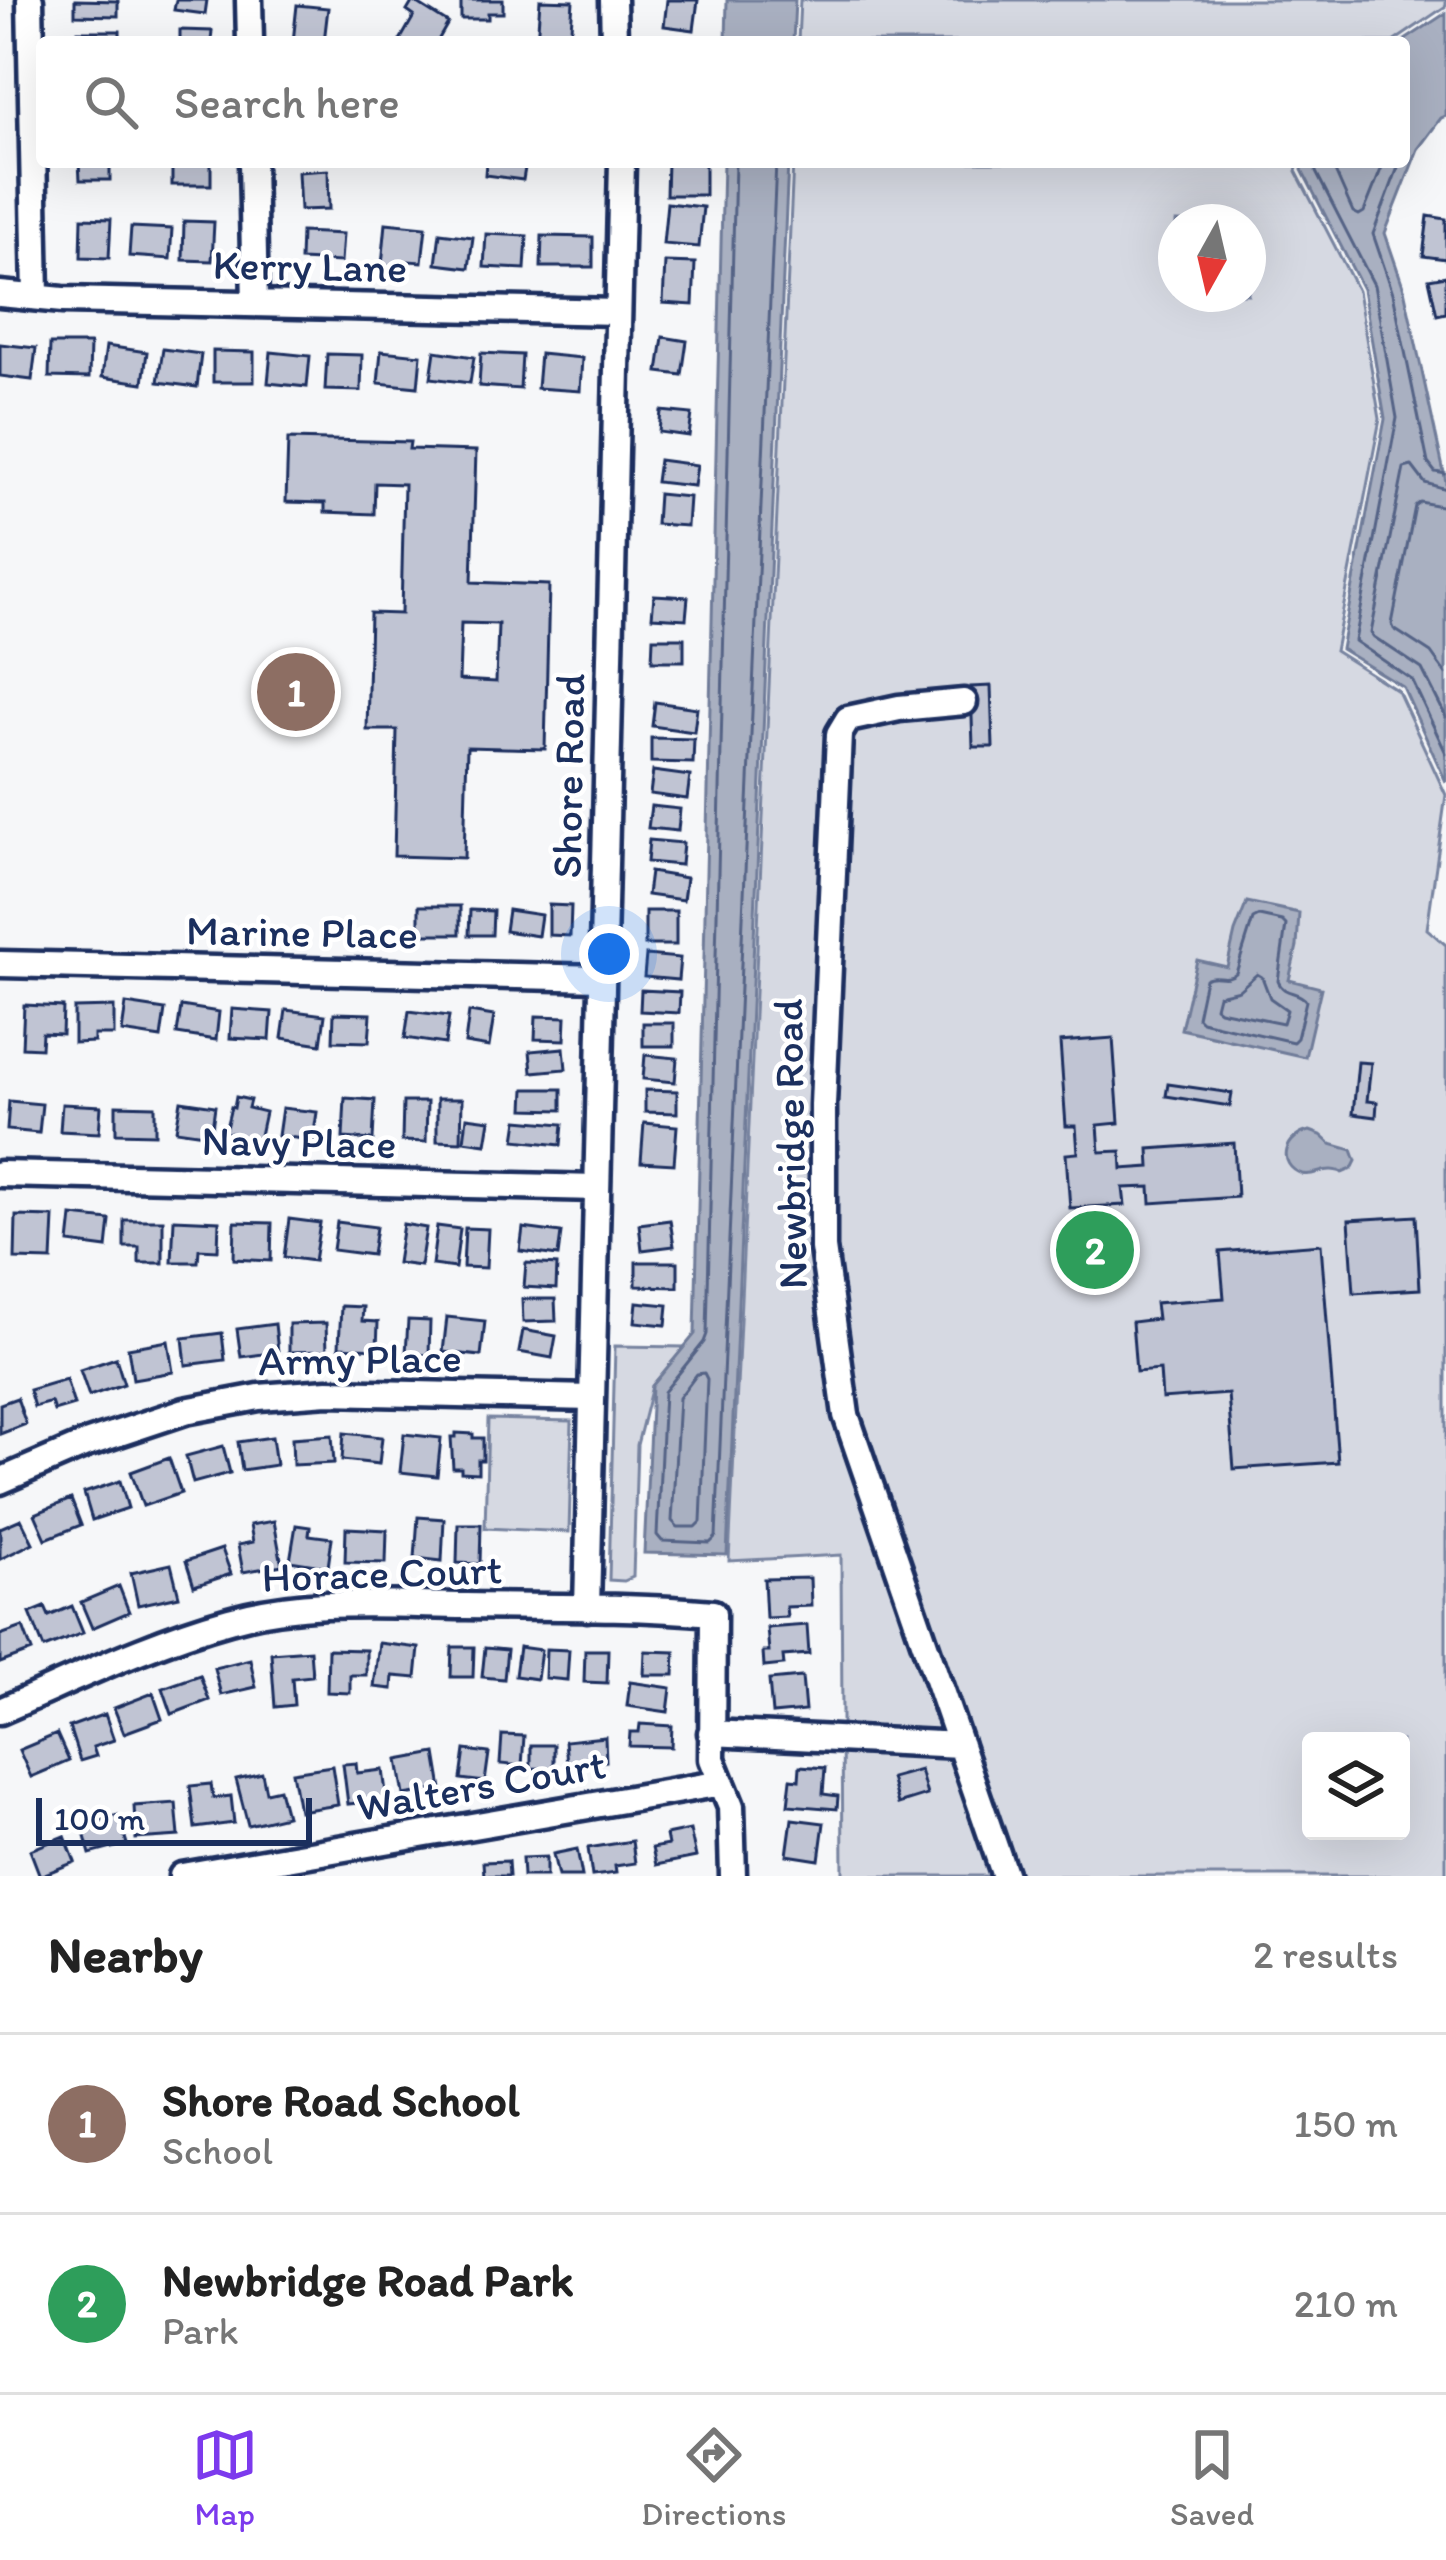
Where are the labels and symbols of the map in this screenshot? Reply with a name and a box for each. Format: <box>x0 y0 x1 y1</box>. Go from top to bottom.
north arrow <box>1158 204 1266 312</box>
street label: Kerry Lane <box>212 239 408 293</box>
pin: 1 <box>257 647 335 737</box>
street label: Shore Road <box>541 673 595 879</box>
street label: Marine Place <box>186 904 418 960</box>
your location <box>579 924 639 984</box>
street label: Newbridge Road <box>762 998 818 1290</box>
street label: Navy Place <box>201 1115 397 1169</box>
pin: 2 <box>1056 1205 1134 1295</box>
street label: Army Place <box>258 1332 462 1386</box>
street label: Horace Court <box>261 1543 503 1603</box>
street label: Walters Court <box>353 1738 609 1832</box>
scale bar <box>36 1792 312 1845</box>

